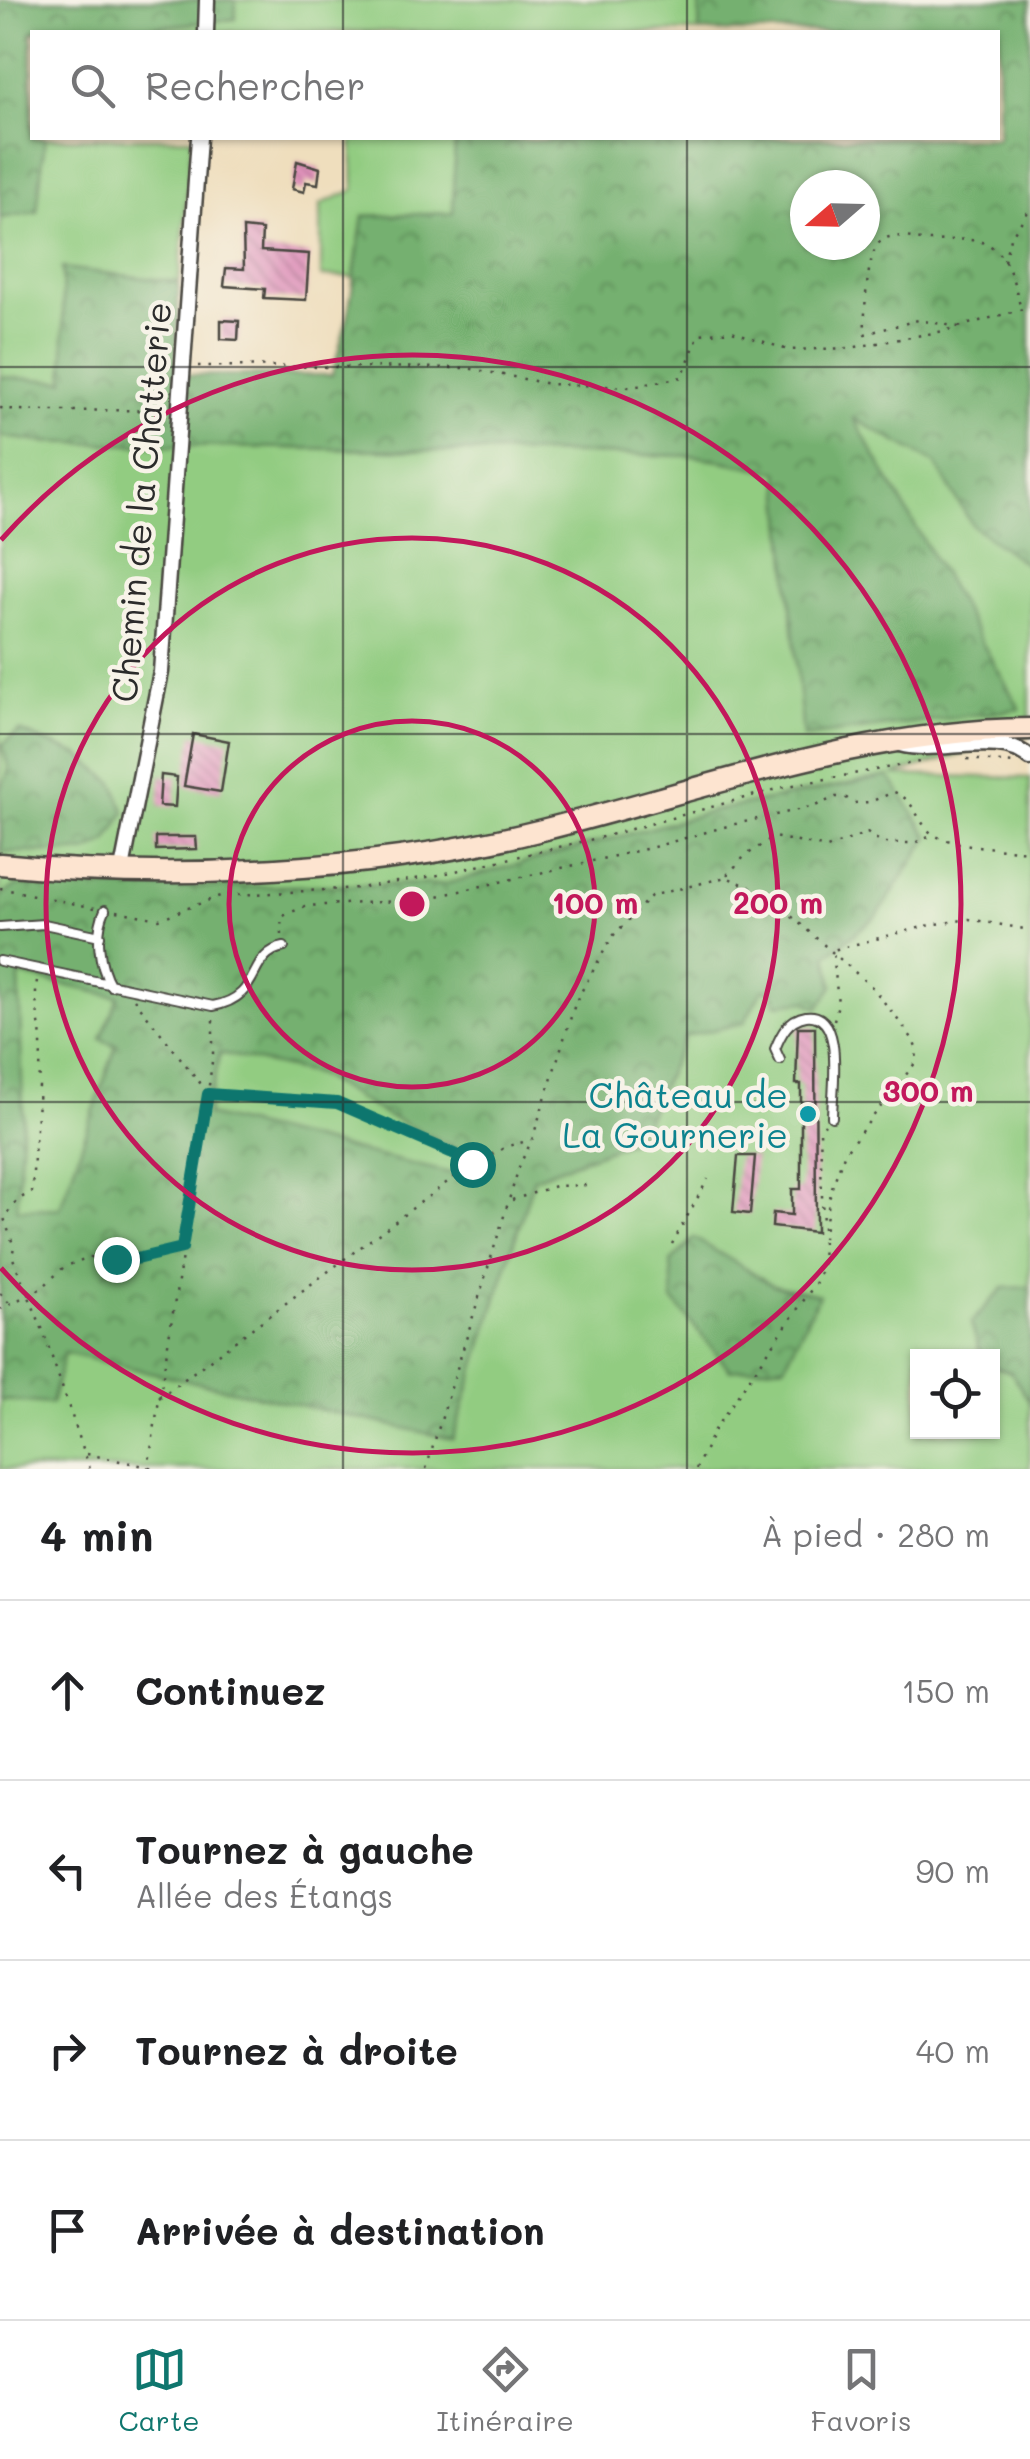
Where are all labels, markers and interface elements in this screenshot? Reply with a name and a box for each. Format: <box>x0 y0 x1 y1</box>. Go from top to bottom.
search box <box>30 30 1000 140</box>
icon: search <box>65 58 120 113</box>
text: Rechercher <box>145 60 366 110</box>
north arrow <box>790 170 880 260</box>
street label: Chemin de la Chatterie <box>100 300 180 704</box>
text: 100 m <box>552 882 638 922</box>
text: 200 m <box>733 882 823 922</box>
centre of rings <box>394 886 430 922</box>
text: 300 m <box>882 1070 974 1110</box>
place label: Château de La Gournerie <box>562 1071 788 1157</box>
marker: Château de La Gournerie <box>797 1103 819 1125</box>
route start <box>450 1142 496 1188</box>
route end <box>94 1237 140 1283</box>
map controls <box>910 1349 1000 1439</box>
button: locate <box>910 1349 1000 1439</box>
text: 4 min <box>40 1507 153 1562</box>
text: À pied · 280 m <box>761 1513 990 1555</box>
icon: ahead <box>40 1663 95 1718</box>
text: Continuez <box>135 1665 326 1715</box>
text: 150 m <box>902 1669 990 1711</box>
text: Tournez à gauche <box>135 1824 474 1874</box>
icon: left <box>40 1843 95 1898</box>
text: 90 m <box>916 1849 990 1891</box>
text: Allée des Étangs <box>135 1874 393 1916</box>
icon: right <box>40 2023 95 2078</box>
text: Tournez à droite <box>135 2025 458 2075</box>
text: 40 m <box>916 2029 990 2071</box>
icon: arrive <box>40 2203 95 2258</box>
text: Arrivée à destination <box>135 2205 545 2255</box>
tab: Carte <box>118 2342 200 2438</box>
tab: Itinéraire <box>436 2342 574 2438</box>
tab: Favoris <box>811 2342 912 2438</box>

